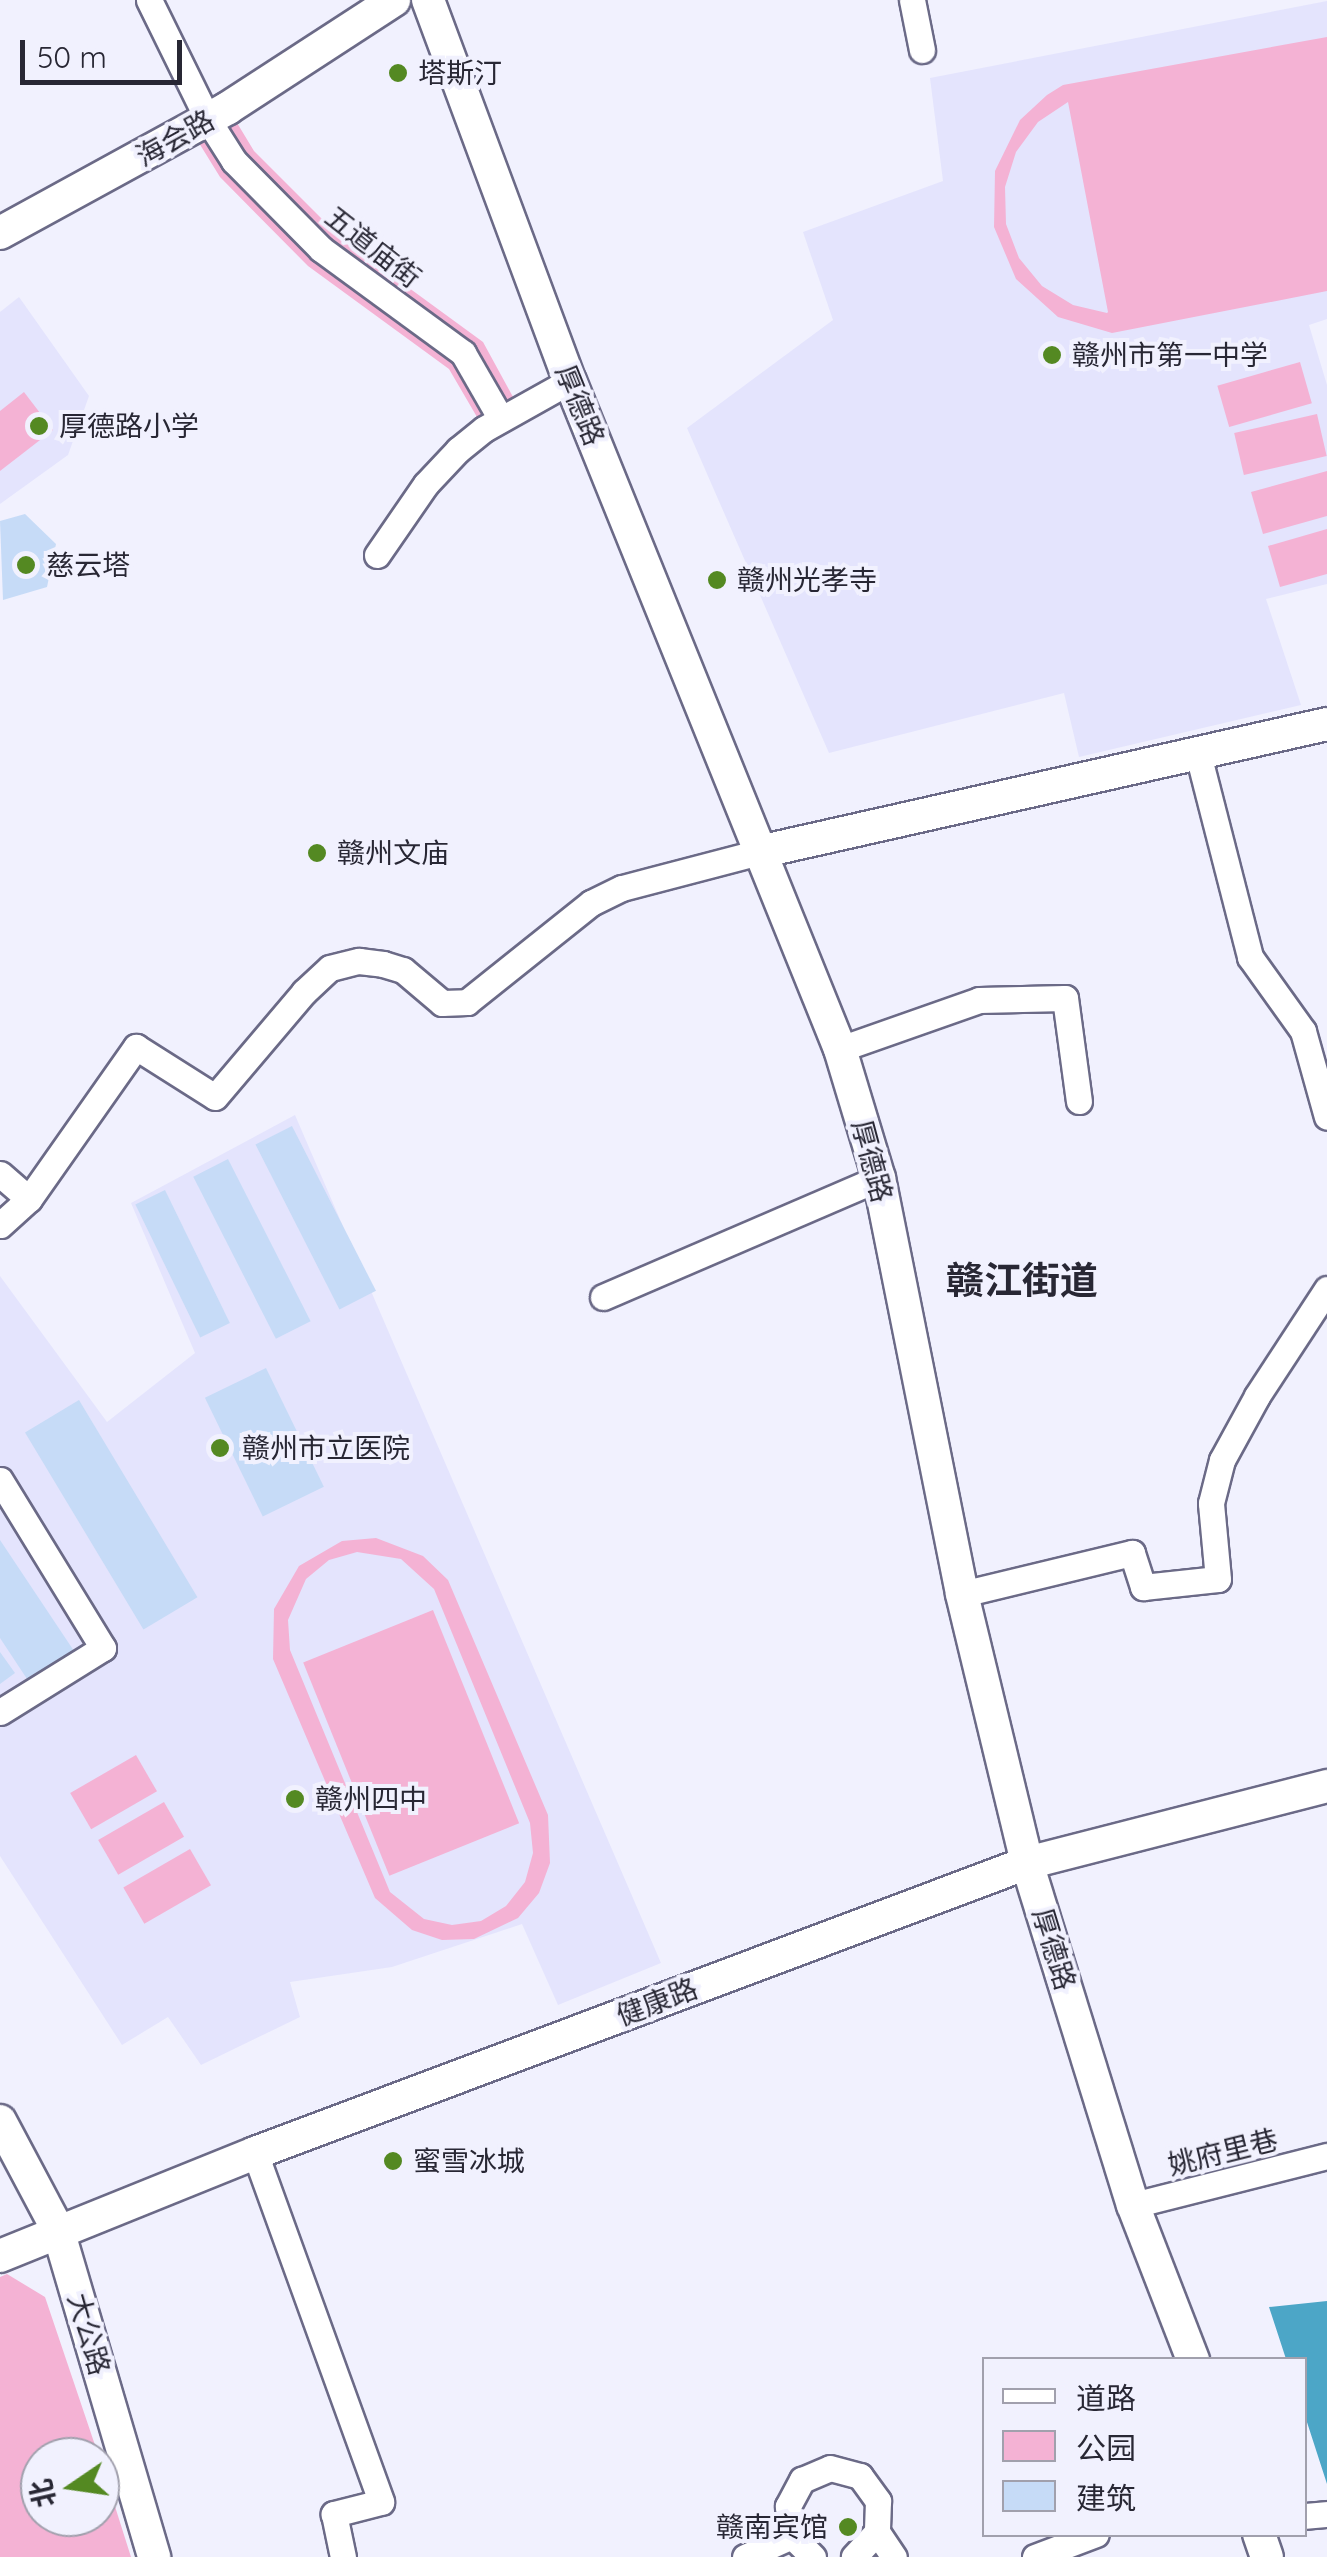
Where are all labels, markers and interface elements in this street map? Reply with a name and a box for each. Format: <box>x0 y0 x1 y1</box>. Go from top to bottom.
scale bar <box>25 20 188 82</box>
text: 50 m <box>37 38 107 76</box>
place label: 塔斯汀 <box>418 56 502 90</box>
marker: 塔斯汀 <box>387 62 409 84</box>
street label: 海会路 <box>130 103 220 173</box>
street label: 五道庙街 <box>319 199 427 295</box>
place label: 赣州市第一中学 <box>1072 338 1268 372</box>
marker: 赣州市第一中学 <box>1041 344 1063 366</box>
street label: 厚德路 <box>549 360 611 450</box>
place label: 厚德路小学 <box>59 409 199 443</box>
marker: 厚德路小学 <box>28 415 50 437</box>
place label: 慈云塔 <box>46 548 130 582</box>
marker: 慈云塔 <box>15 554 37 576</box>
place label: 赣州光孝寺 <box>737 563 877 597</box>
marker: 赣州光孝寺 <box>706 569 728 591</box>
place label: 赣州文庙 <box>337 836 449 870</box>
marker: 赣州文庙 <box>306 842 328 864</box>
street label: 厚德路 <box>845 1116 899 1206</box>
district label: 赣江街道 <box>946 1258 1098 1304</box>
place label: 赣州市立医院 <box>242 1431 410 1465</box>
marker: 赣州市立医院 <box>207 1435 233 1461</box>
place label: 赣州四中 <box>315 1782 427 1816</box>
marker: 赣州四中 <box>284 1788 306 1810</box>
street label: 厚德路 <box>1026 1904 1082 1994</box>
street label: 健康路 <box>612 1971 702 2033</box>
street label: 姚府里巷 <box>1165 2122 1281 2182</box>
place label: 蜜雪冰城 <box>413 2144 525 2178</box>
marker: 蜜雪冰城 <box>382 2150 404 2172</box>
street label: 大公路 <box>61 2289 117 2379</box>
legend <box>982 2357 1307 2537</box>
text: 道路 <box>1076 2379 1136 2417</box>
text: 公园 <box>1076 2429 1136 2467</box>
north arrow <box>20 2437 120 2537</box>
text: 北 <box>22 2476 62 2511</box>
text: 建筑 <box>1076 2479 1136 2517</box>
place label: 赣南宾馆 <box>716 2510 828 2544</box>
marker: 赣南宾馆 <box>837 2516 859 2538</box>

